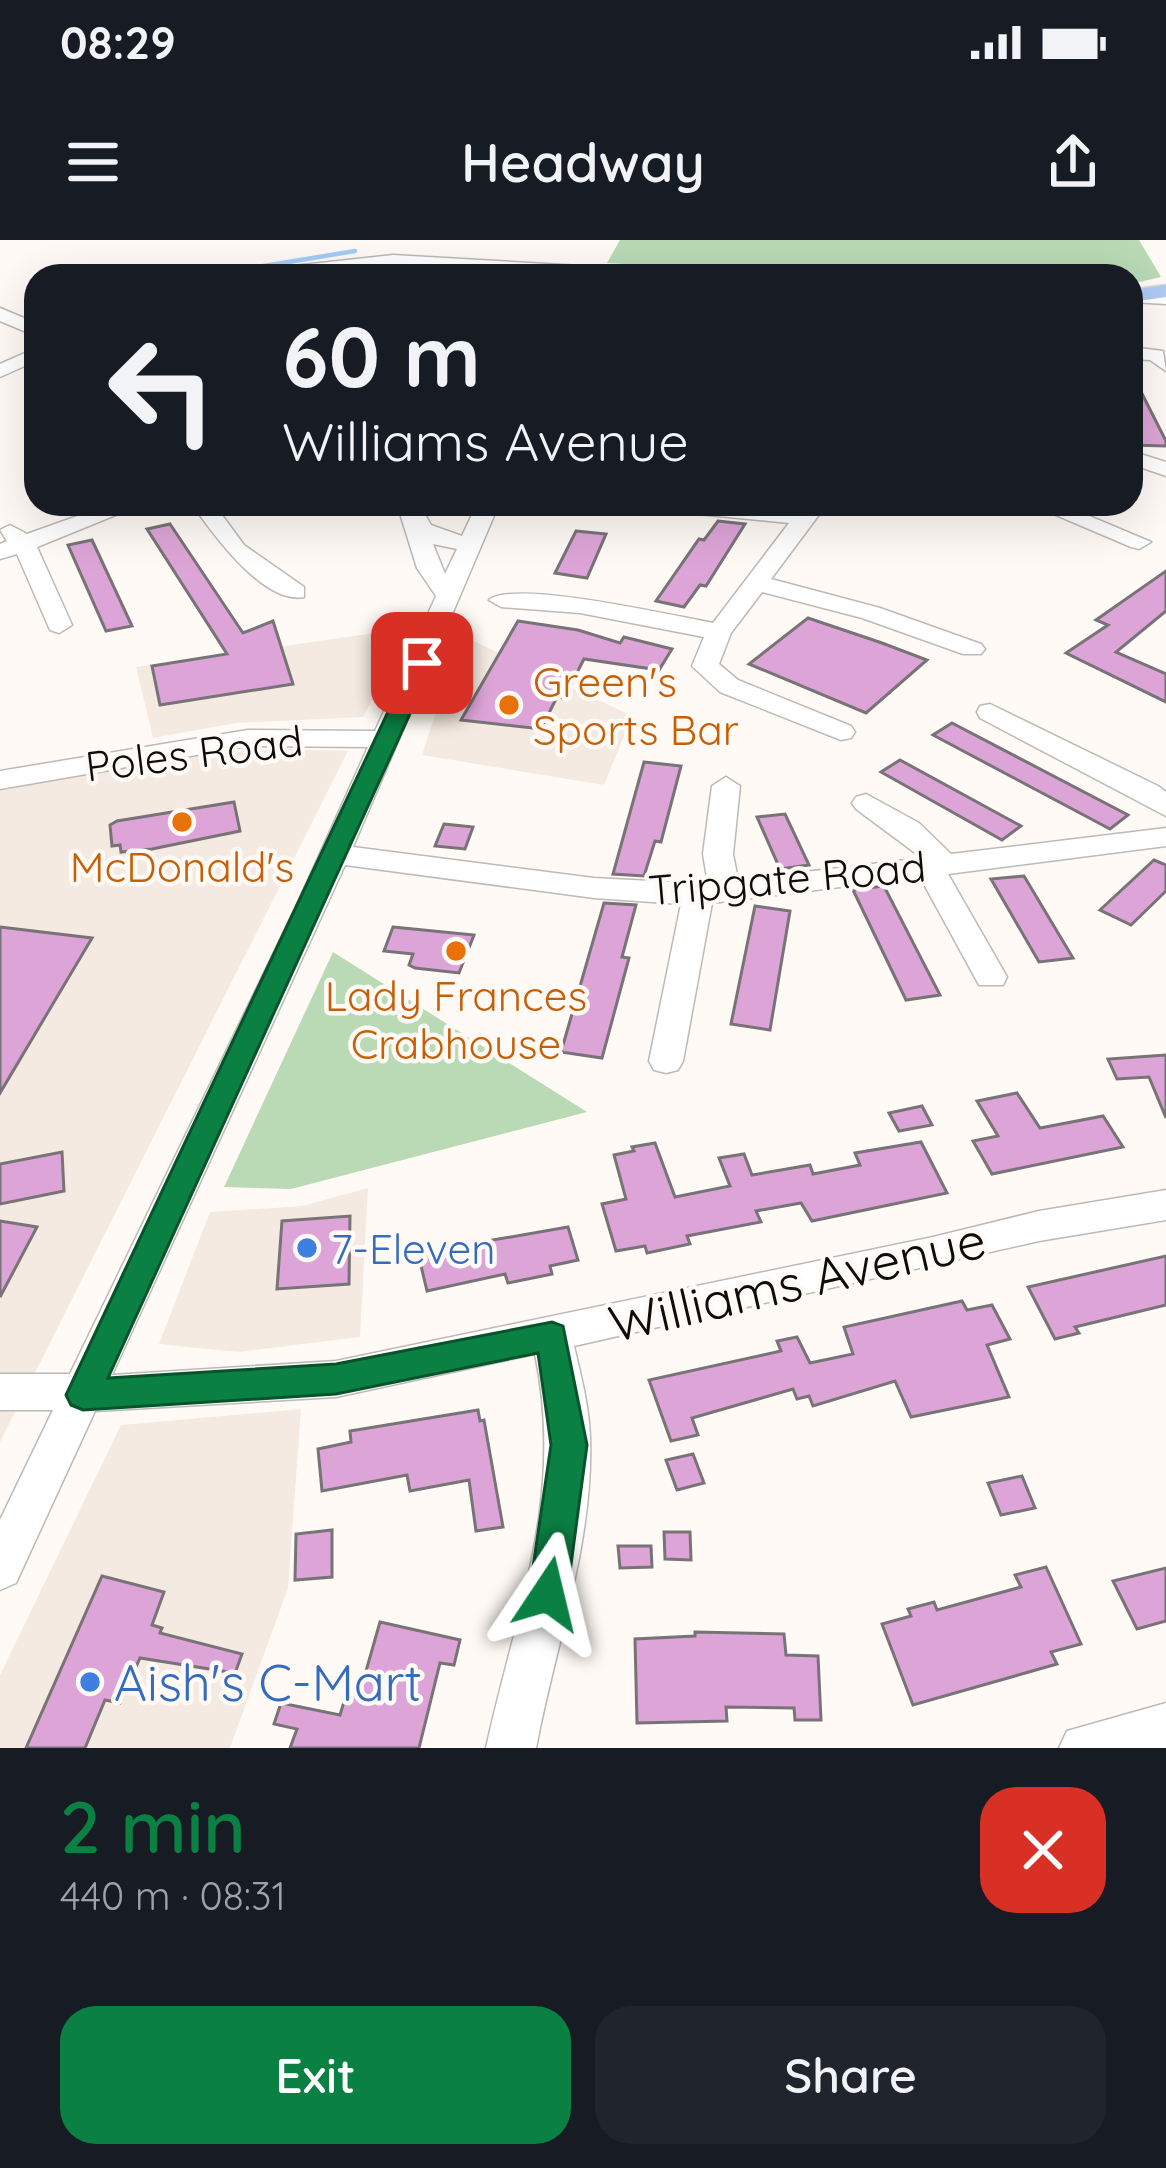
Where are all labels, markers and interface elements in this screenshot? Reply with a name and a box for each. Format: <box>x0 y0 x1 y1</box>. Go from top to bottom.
text: 08:29 <box>60 14 176 70</box>
text: Headway <box>461 128 705 196</box>
icon: menu <box>60 129 126 195</box>
icon: share <box>1040 129 1106 195</box>
text: 60 m <box>282 303 481 408</box>
icon: left <box>84 312 240 468</box>
text: Williams Avenue <box>282 407 689 475</box>
pin <box>371 612 473 714</box>
icon: arrive <box>389 630 455 696</box>
place label: Green's Sports Bar <box>533 655 739 756</box>
marker: Green's Sports Bar <box>496 692 522 718</box>
street label: Poles Road <box>82 713 306 793</box>
marker: McDonald's <box>169 809 195 835</box>
street label: Tripgate Road <box>646 839 928 917</box>
place label: McDonald's <box>70 840 294 893</box>
marker: Lady Frances Crabhouse <box>443 938 469 964</box>
place label: Lady Frances Crabhouse <box>325 969 587 1070</box>
street label: Williams Avenue <box>603 1207 991 1355</box>
place label: 7-Eleven <box>331 1222 496 1275</box>
marker: 7-Eleven <box>294 1235 320 1261</box>
position arrow <box>485 1531 611 1657</box>
place label: Aish's C-Mart <box>114 1650 422 1714</box>
marker: Aish's C-Mart <box>77 1669 103 1695</box>
text: 2 min <box>60 1781 246 1871</box>
button: close <box>980 1787 1106 1913</box>
text: 440 m · 08:31 <box>60 1871 286 1920</box>
button: Exit <box>60 2006 571 2144</box>
button: Share <box>595 2006 1106 2144</box>

